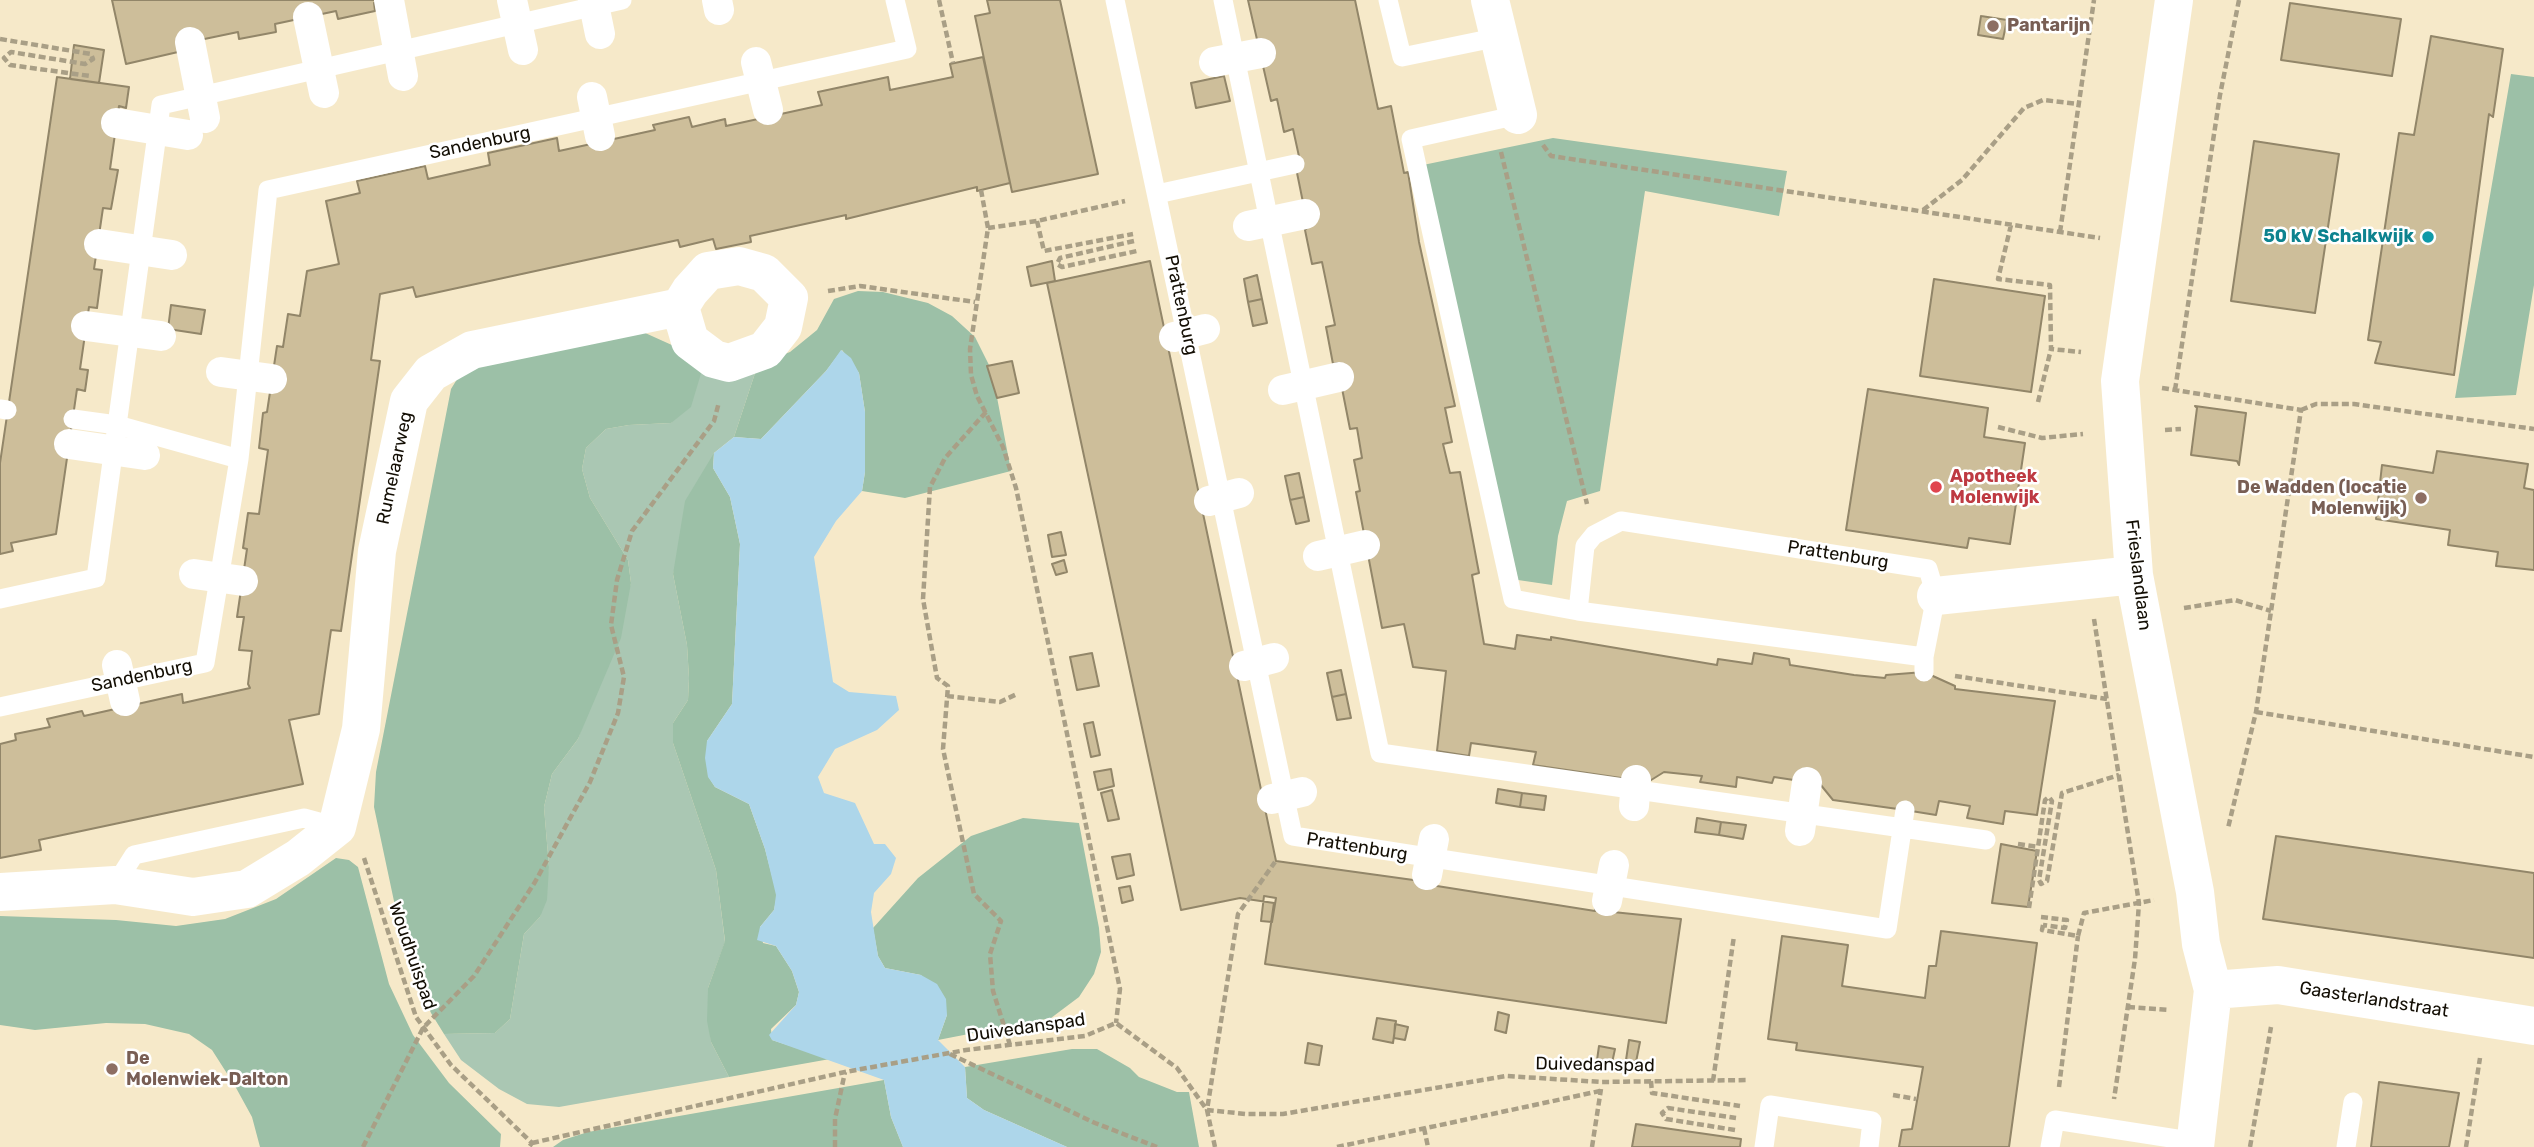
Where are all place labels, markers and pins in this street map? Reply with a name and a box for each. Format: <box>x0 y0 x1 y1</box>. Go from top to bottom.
place label: Pantarijn <box>2007 15 2090 37</box>
marker: Pantarijn <box>1985 18 2001 34</box>
place label: 50 kV Schalkwijk <box>2263 226 2414 248</box>
marker: 50 kV Schalkwijk <box>2420 229 2436 245</box>
place label: Apotheek Molenwijk <box>1950 466 2039 508</box>
place label: De Wadden (locatie Molenwijk) <box>2237 477 2407 520</box>
marker: Apotheek Molenwijk <box>1928 479 1944 495</box>
marker: De Wadden (locatie Molenwijk) <box>2413 490 2429 506</box>
place label: De Molenwiek-Dalton <box>126 1048 288 1090</box>
marker: De Molenwiek-Dalton <box>104 1061 120 1077</box>

